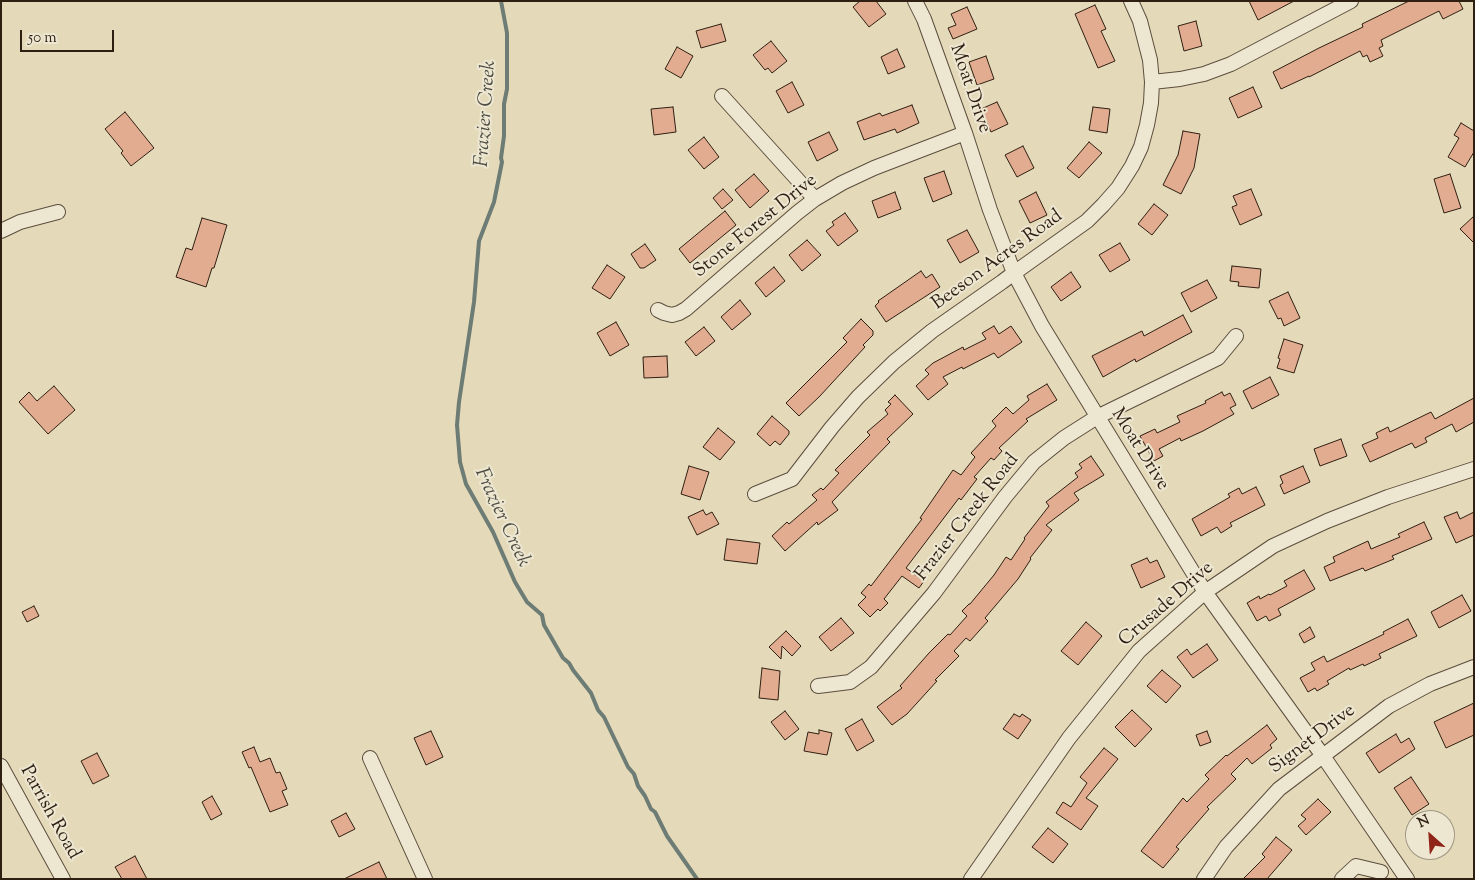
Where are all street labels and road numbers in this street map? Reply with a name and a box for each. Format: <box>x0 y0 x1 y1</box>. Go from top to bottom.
street label: Moat Drive <box>943 42 995 136</box>
street label: Stone Forest Drive <box>690 170 822 284</box>
street label: Beeson Acres Road <box>928 206 1068 316</box>
street label: Moat Drive <box>1105 405 1173 495</box>
street label: Frazier Creek Road <box>911 450 1025 586</box>
street label: Crusade Drive <box>1115 558 1219 652</box>
street label: Signet Drive <box>1265 700 1361 780</box>
street label: Parrish Road <box>14 762 84 864</box>

